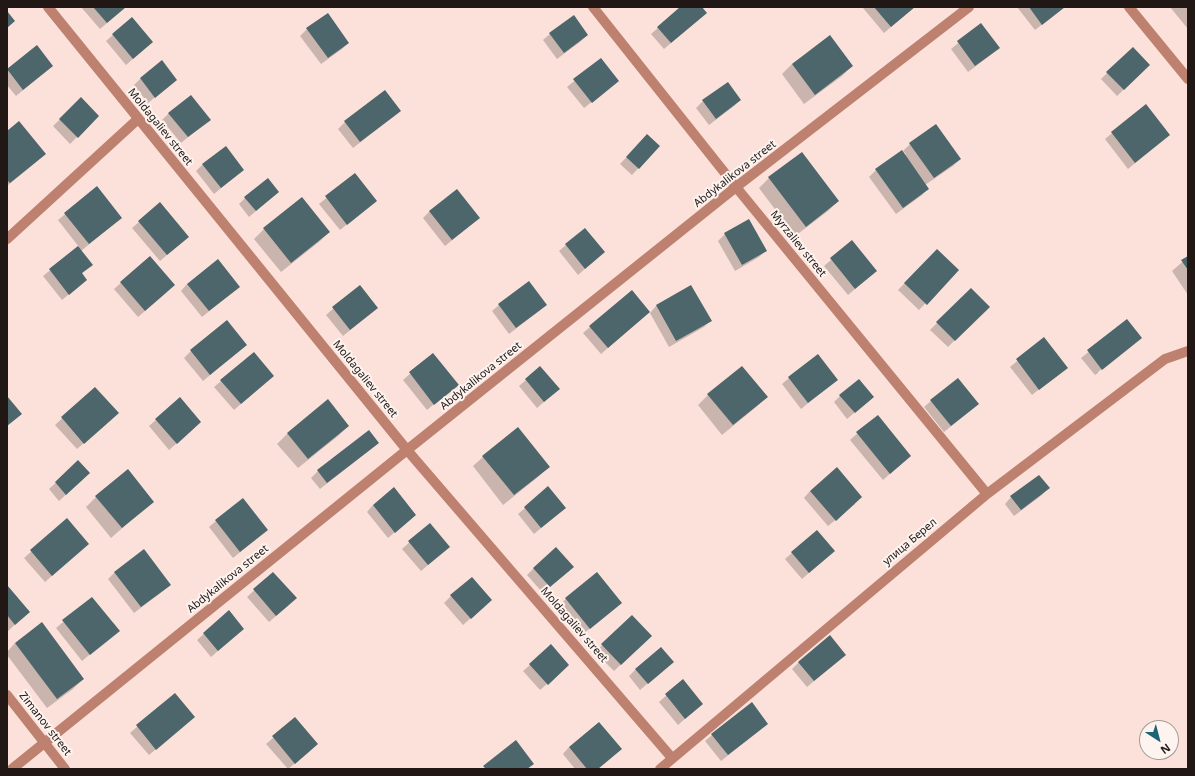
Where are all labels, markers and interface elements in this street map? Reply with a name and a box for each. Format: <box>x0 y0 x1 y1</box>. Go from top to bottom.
street label: Moldagaliev street <box>125 86 195 168</box>
street label: Abdykalikova street <box>691 138 779 210</box>
street label: Myrzaliev street <box>767 208 829 280</box>
street label: Moldagaliev street <box>330 338 400 420</box>
street label: Abdykalikova street <box>438 339 524 413</box>
street label: улица Берел <box>880 516 940 568</box>
street label: Abdykalikova street <box>185 542 271 616</box>
street label: Moldagaliev street <box>538 585 610 665</box>
street label: Zimanov street <box>16 690 74 758</box>
north arrow <box>1139 720 1179 760</box>
text: N <box>1158 741 1174 758</box>

